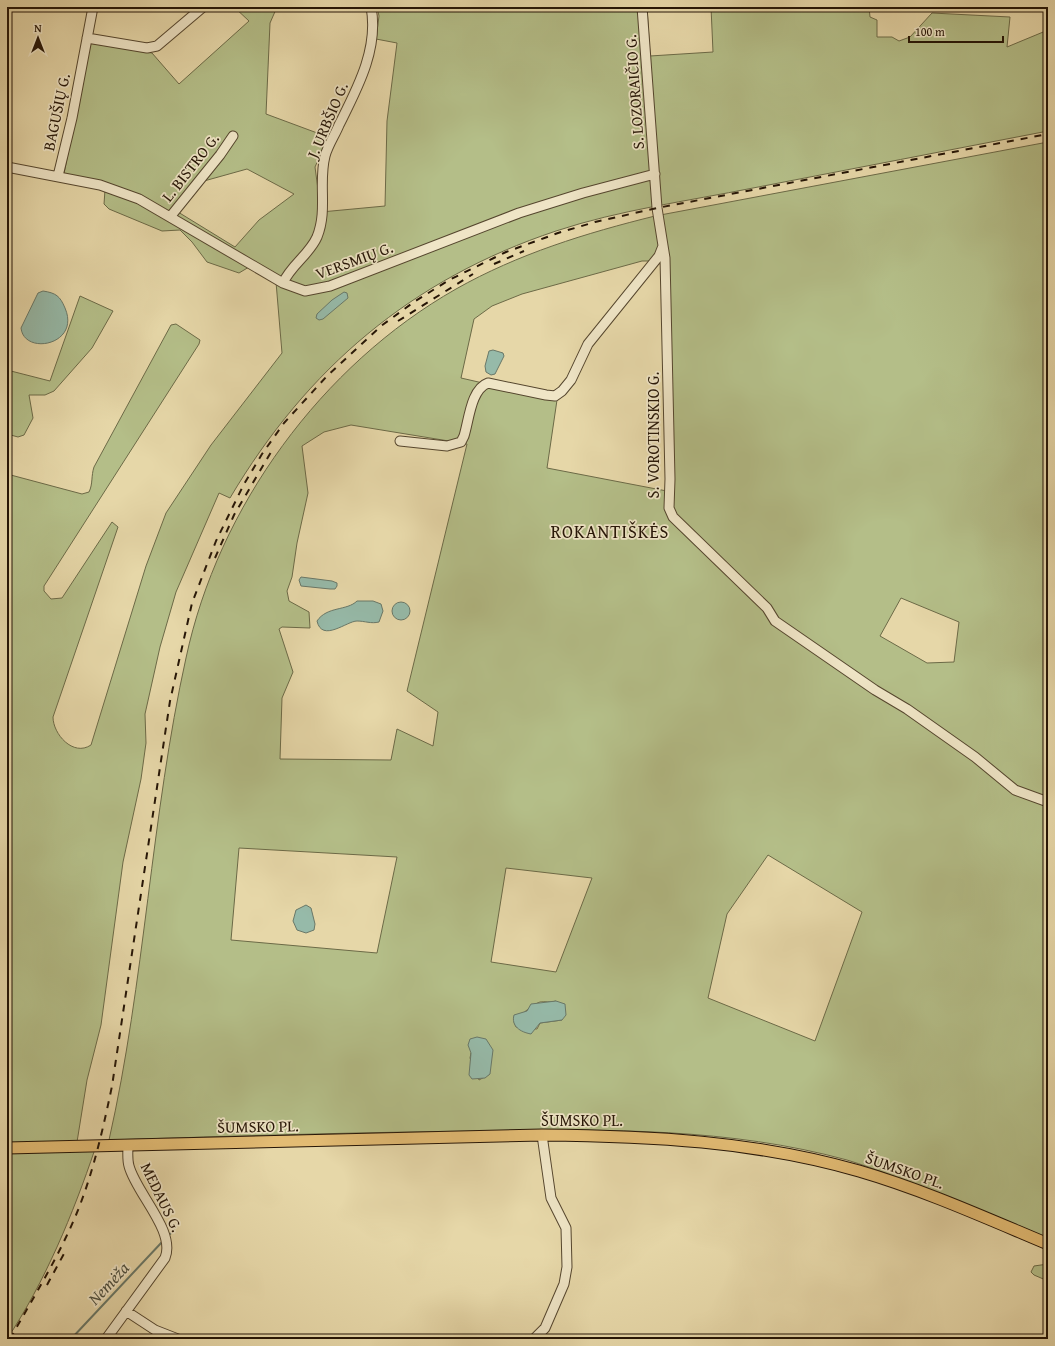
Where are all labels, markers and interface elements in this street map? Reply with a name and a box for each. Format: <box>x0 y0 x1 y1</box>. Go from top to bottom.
north arrow <box>18 18 58 58</box>
scale bar <box>909 18 1003 44</box>
text: N <box>34 20 42 36</box>
text: 100 m <box>915 23 945 40</box>
street label: S. LOZORAIČIO G. <box>618 34 650 150</box>
street label: BAGUŠIŲ G. <box>36 71 76 153</box>
street label: J. URBŠIO G. <box>299 78 354 164</box>
street label: L. BISTRO G. <box>155 127 225 207</box>
street label: VERSMIŲ G. <box>312 235 396 285</box>
street label: S. VOROTINSKIO G. <box>641 371 665 498</box>
district label: ROKANTIŠKĖS <box>551 518 669 545</box>
street label: ŠUMSKO PL. <box>541 1108 623 1132</box>
street label: ŠUMSKO PL. <box>217 1113 299 1139</box>
street label: ŠUMSKO PL. <box>862 1145 948 1195</box>
street label: MEDAUS G. <box>135 1158 189 1236</box>
water label: Nemėža <box>81 1256 135 1311</box>

